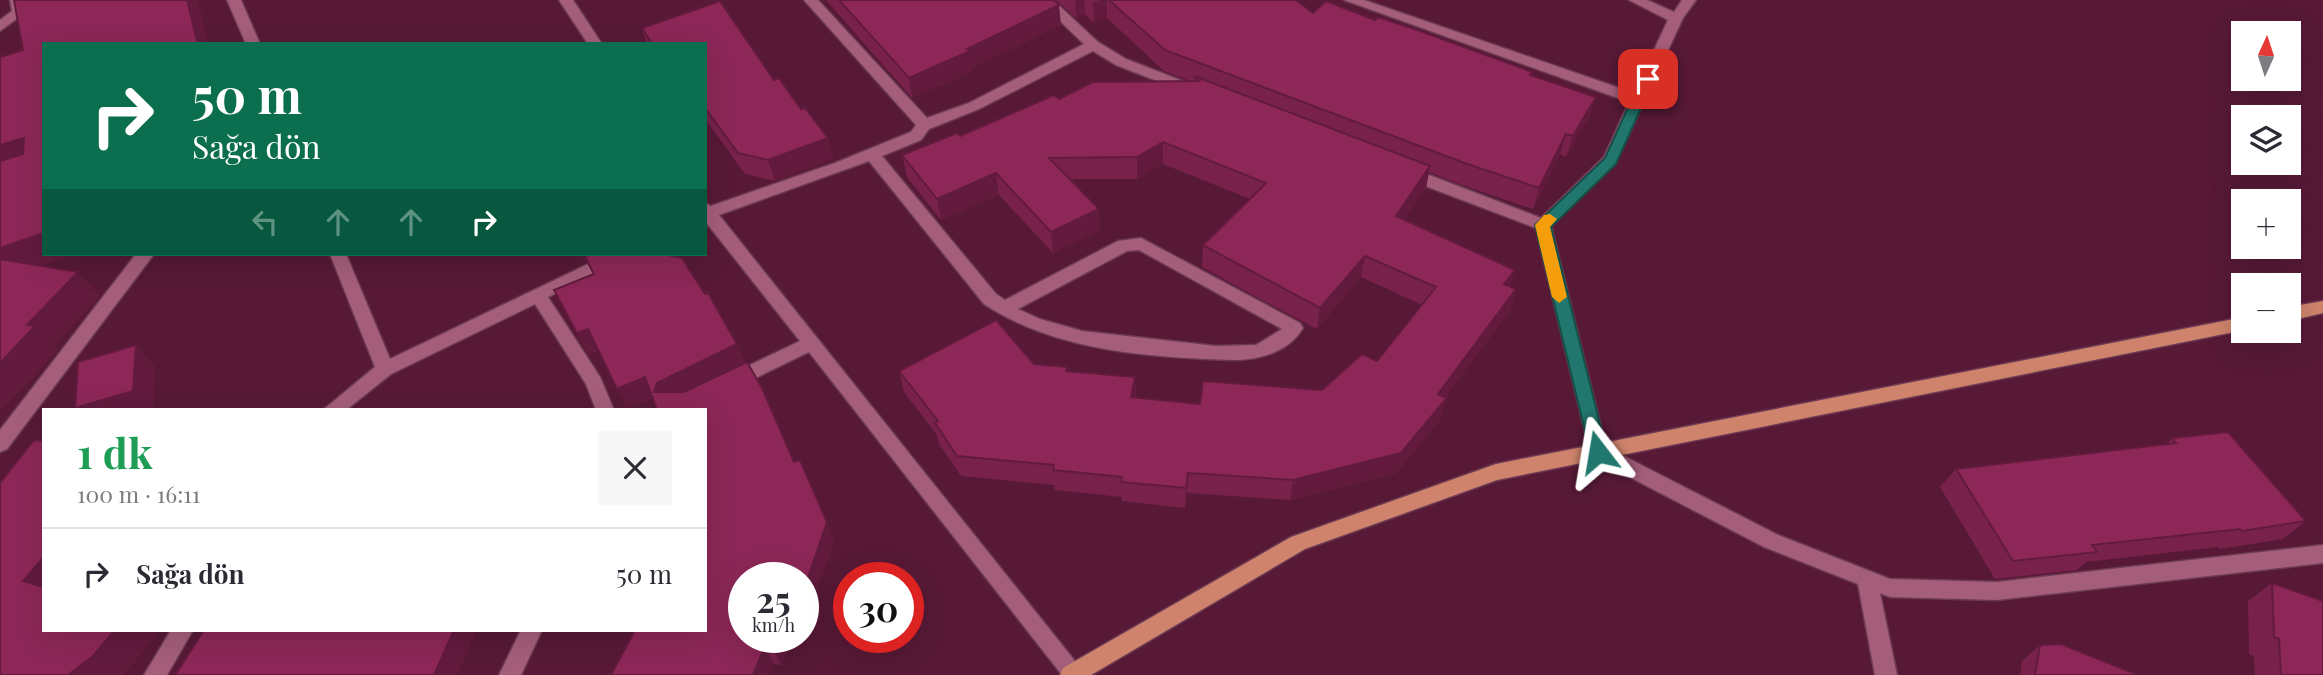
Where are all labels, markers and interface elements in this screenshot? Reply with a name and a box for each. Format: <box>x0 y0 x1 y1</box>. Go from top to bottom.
north arrow <box>2231 21 2301 91</box>
map controls <box>2231 21 2301 343</box>
pin <box>1618 49 1678 109</box>
icon: arrive <box>1629 60 1667 98</box>
text: 50 m <box>192 61 302 126</box>
icon: right <box>77 70 168 161</box>
button: layers <box>2231 105 2301 175</box>
text: Sağa dön <box>192 124 321 167</box>
button: + <box>2231 189 2301 259</box>
icon: left <box>246 203 284 241</box>
icon: ahead <box>319 203 357 241</box>
icon: ahead <box>392 203 430 241</box>
icon: right <box>465 203 503 241</box>
button: − <box>2231 273 2301 343</box>
position arrow <box>1561 415 1635 489</box>
text: 1 dk <box>77 424 153 480</box>
button: close <box>598 431 672 505</box>
text: 100 m · 16:11 <box>77 478 200 509</box>
icon: right <box>77 555 115 593</box>
text: Sağa dön <box>136 556 244 591</box>
text: 50 m <box>616 556 672 591</box>
speed limit sign: 30 <box>833 562 924 653</box>
text: 25 <box>756 575 791 622</box>
text: km/h <box>752 613 795 637</box>

